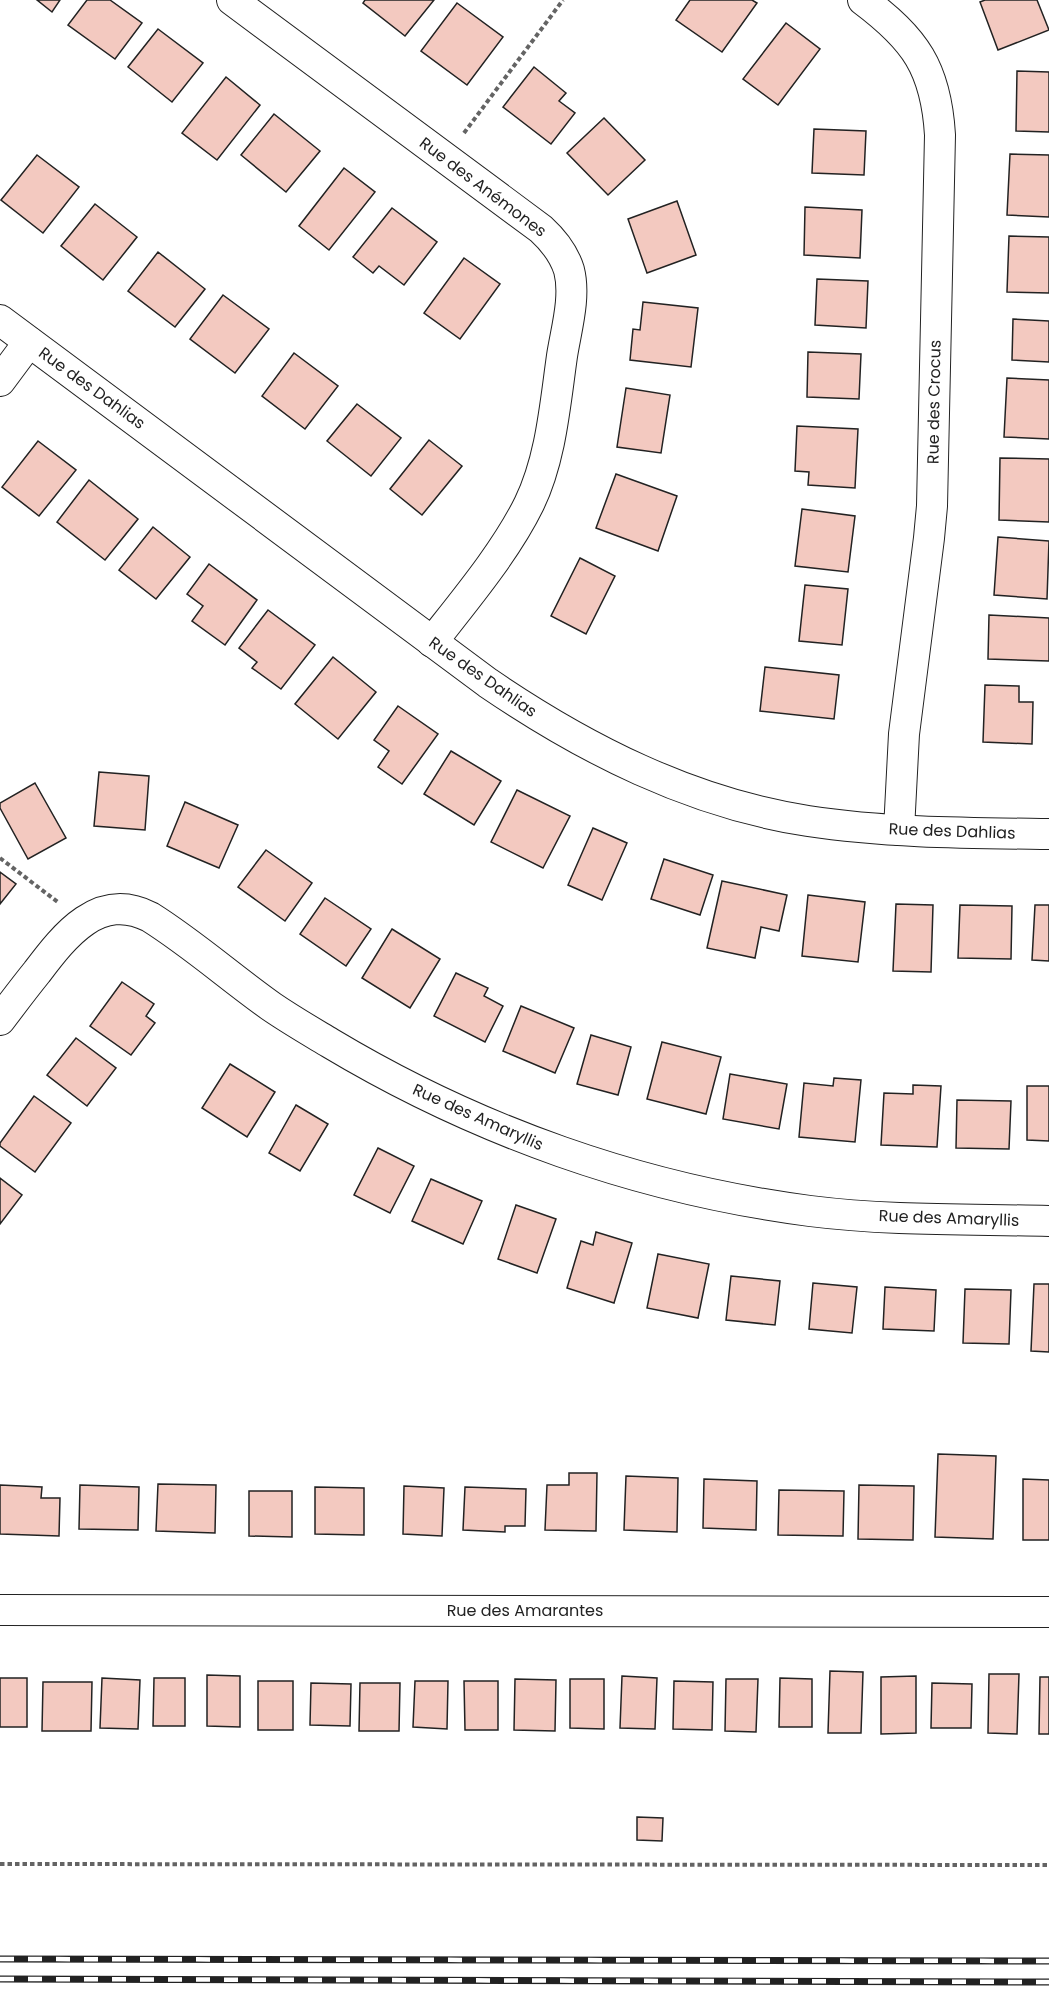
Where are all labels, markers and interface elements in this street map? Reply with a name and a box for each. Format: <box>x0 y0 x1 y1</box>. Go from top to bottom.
street label: Rue des Anémones <box>415 132 551 242</box>
street label: Rue des Crocus <box>921 340 947 464</box>
street label: Rue des Dahlias <box>34 341 150 435</box>
street label: Rue des Dahlias <box>424 631 542 723</box>
street label: Rue des Dahlias <box>888 817 1016 845</box>
street label: Rue des Amaryllis <box>409 1078 547 1156</box>
street label: Rue des Amaryllis <box>878 1204 1020 1232</box>
street label: Rue des Amarantes <box>447 1599 603 1622</box>

